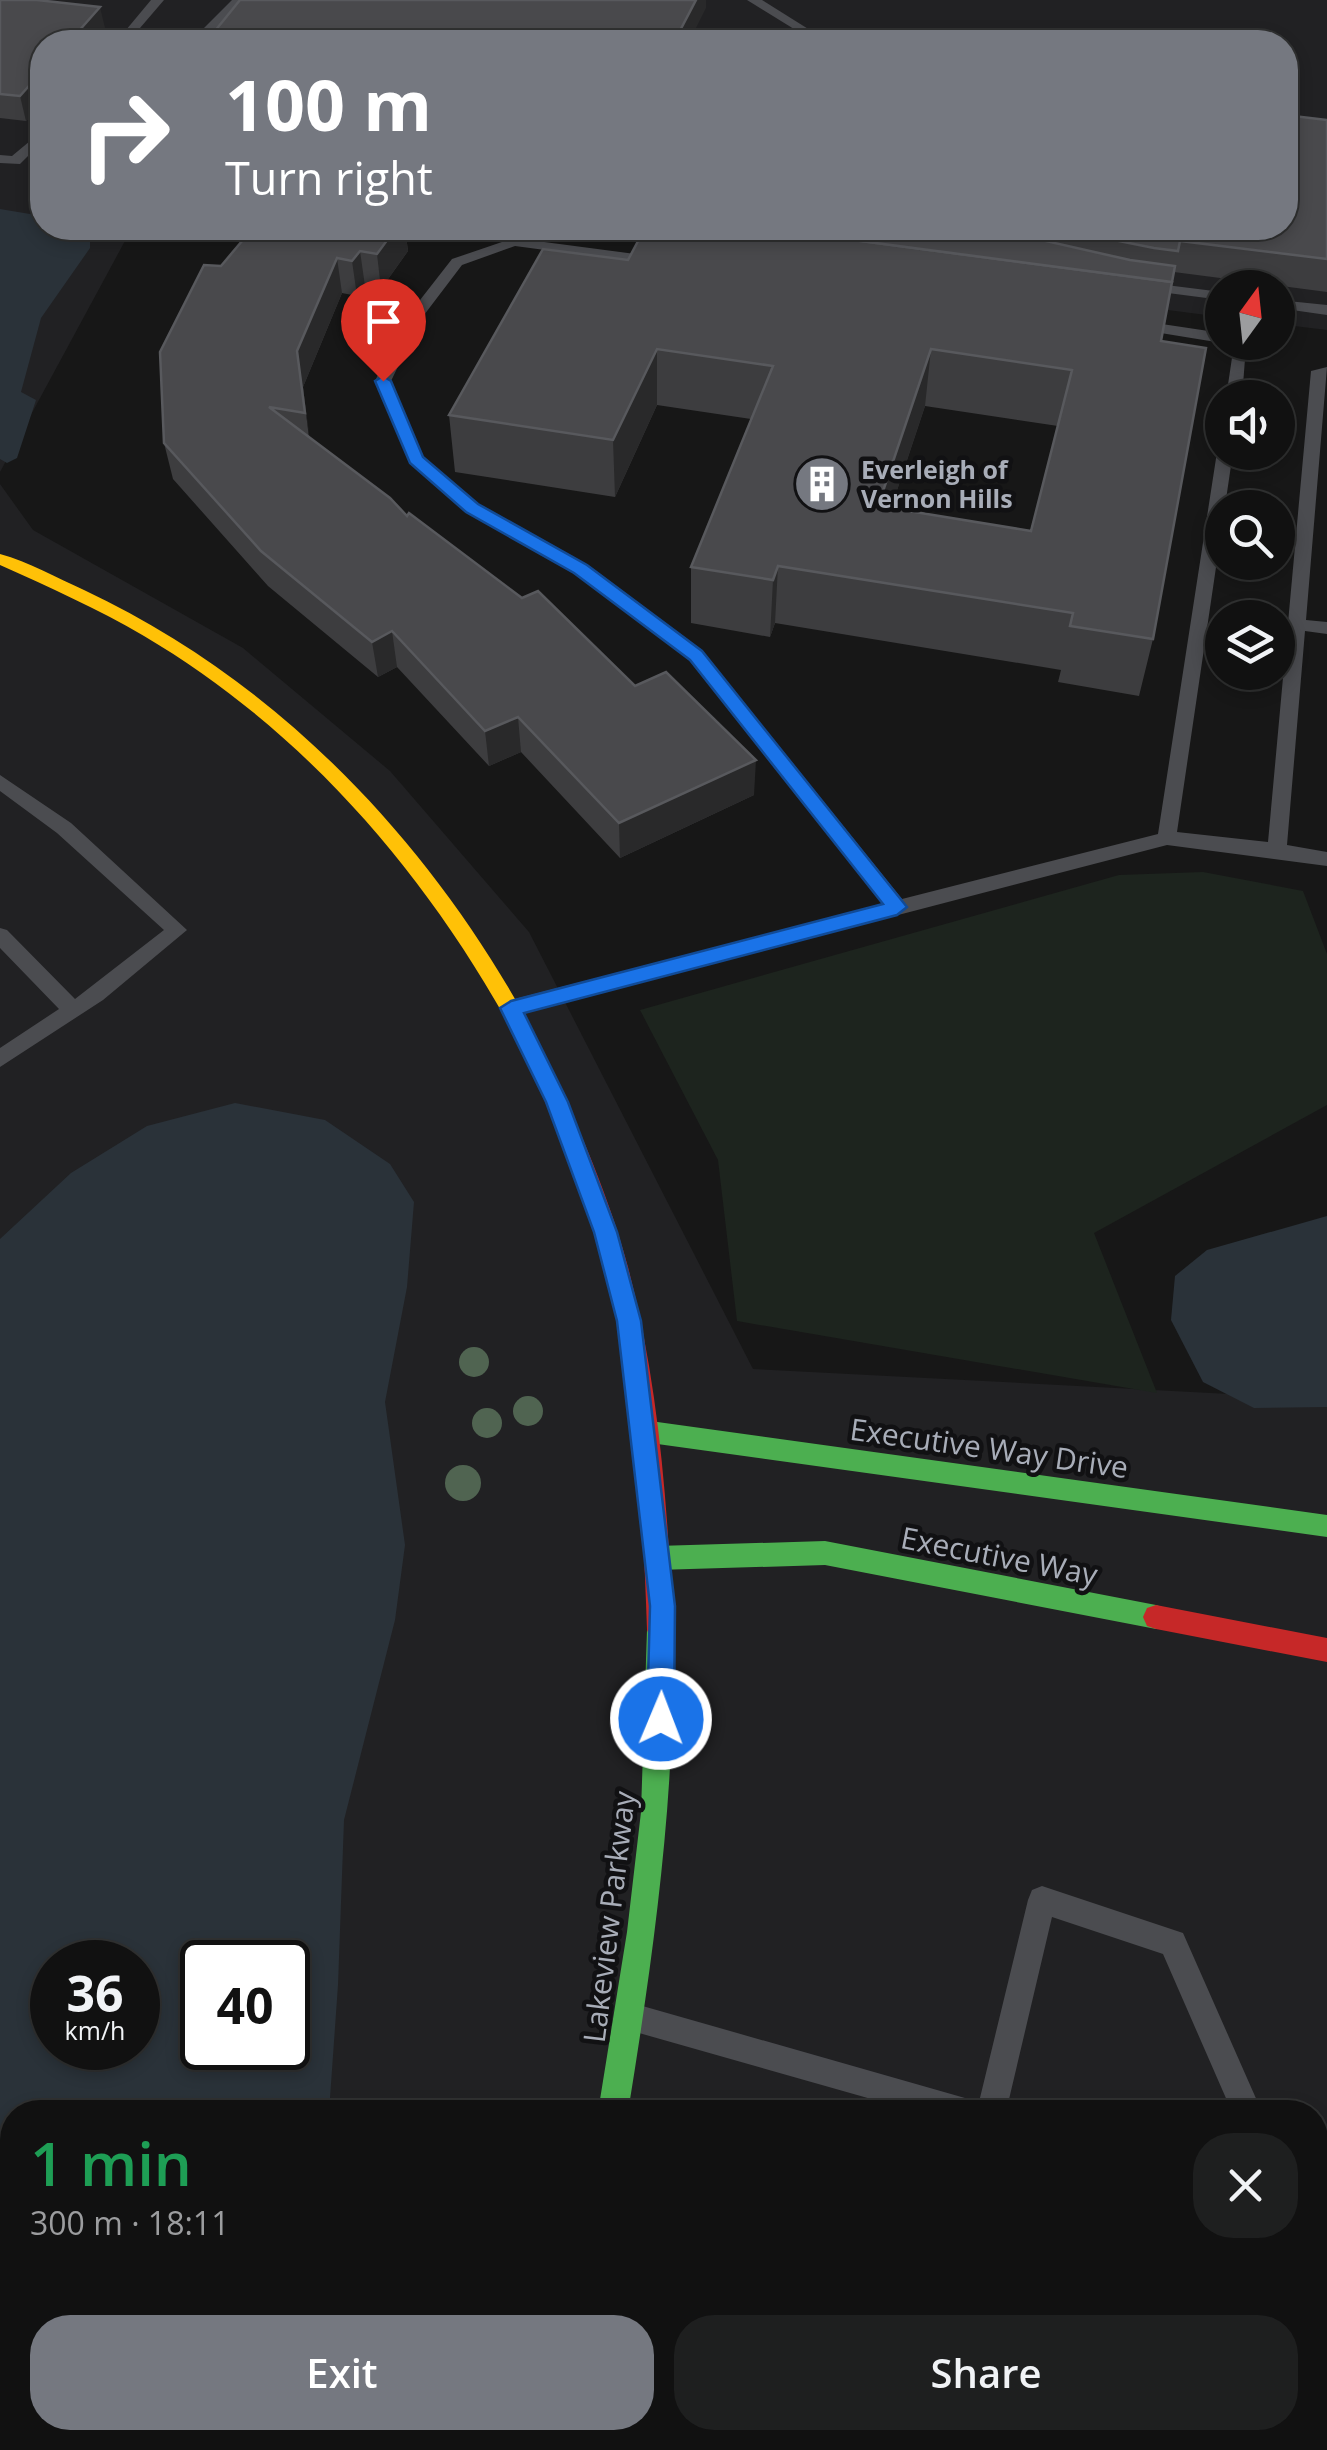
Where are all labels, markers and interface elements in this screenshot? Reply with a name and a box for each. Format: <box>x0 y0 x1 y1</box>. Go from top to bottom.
text: 100 m <box>225 56 432 152</box>
icon: right <box>60 70 190 200</box>
text: Turn right <box>225 147 433 208</box>
north arrow <box>1205 270 1295 360</box>
map controls <box>1205 270 1295 690</box>
pin <box>341 279 426 382</box>
icon: arrive <box>356 294 411 349</box>
button: sound <box>1205 380 1295 470</box>
place label: Everleigh of Vernon Hills <box>861 452 1013 515</box>
building icon: Everleigh of Vernon Hills <box>792 454 852 514</box>
button: search <box>1205 490 1295 580</box>
button: layers <box>1205 600 1295 690</box>
street label: Executive Way Drive <box>847 1408 1131 1487</box>
street label: Executive Way <box>898 1516 1102 1595</box>
position arrow <box>609 1667 713 1771</box>
street label: Lakeview Parkway <box>573 1788 644 2045</box>
speed limit sign: 40 <box>180 1940 310 2070</box>
text: 36 <box>66 1959 124 2027</box>
text: km/h <box>65 2013 125 2047</box>
text: 1 min <box>30 2122 192 2204</box>
button: close <box>1193 2133 1298 2238</box>
text: 300 m · 18:11 <box>30 2201 229 2244</box>
button: Exit <box>30 2315 654 2430</box>
button: Share <box>674 2315 1298 2430</box>

